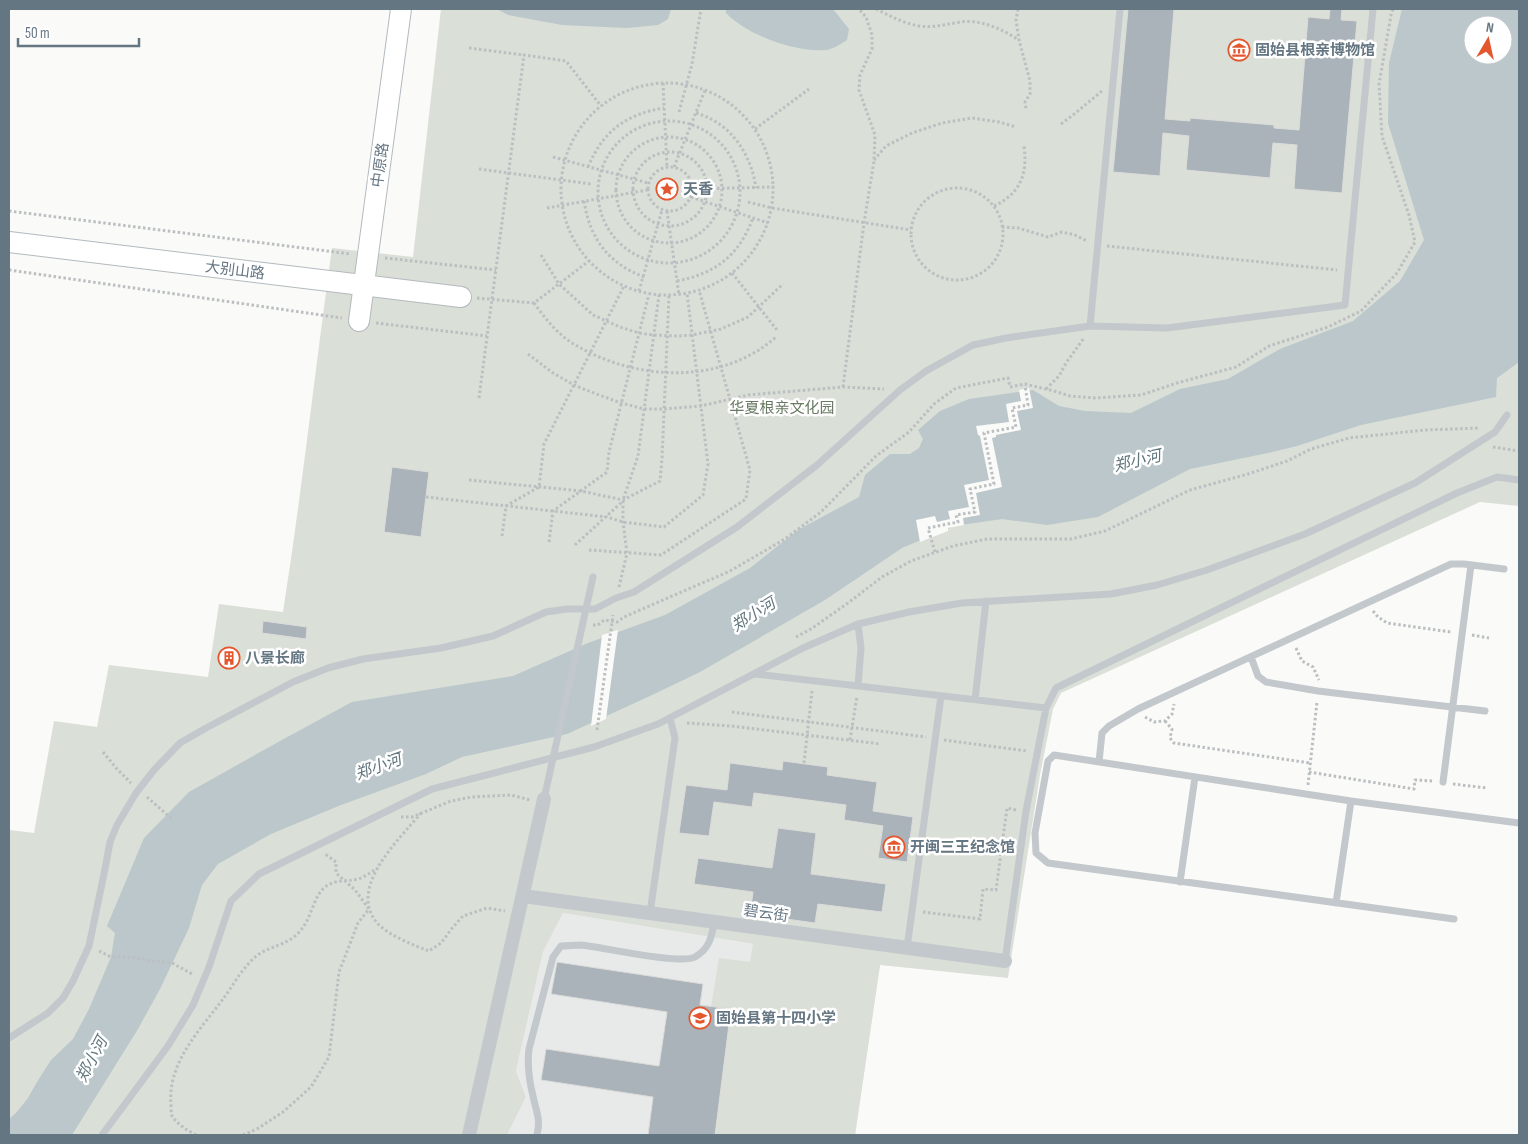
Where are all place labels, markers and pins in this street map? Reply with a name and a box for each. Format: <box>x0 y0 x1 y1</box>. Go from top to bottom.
museum icon: 固始县根亲博物馆 <box>1227 38 1251 62</box>
place label: 固始县根亲博物馆 <box>1255 41 1375 60</box>
place icon: 天香 <box>655 177 679 201</box>
place label: 天香 <box>683 180 713 199</box>
building icon: 八景长廊 <box>217 646 241 670</box>
place label: 八景长廊 <box>245 649 305 668</box>
museum icon: 开闽三王纪念馆 <box>882 835 906 859</box>
place label: 开闽三王纪念馆 <box>910 838 1015 857</box>
school or university icon: 固始县第十四小学 <box>688 1006 712 1030</box>
place label: 固始县第十四小学 <box>716 1009 836 1028</box>

